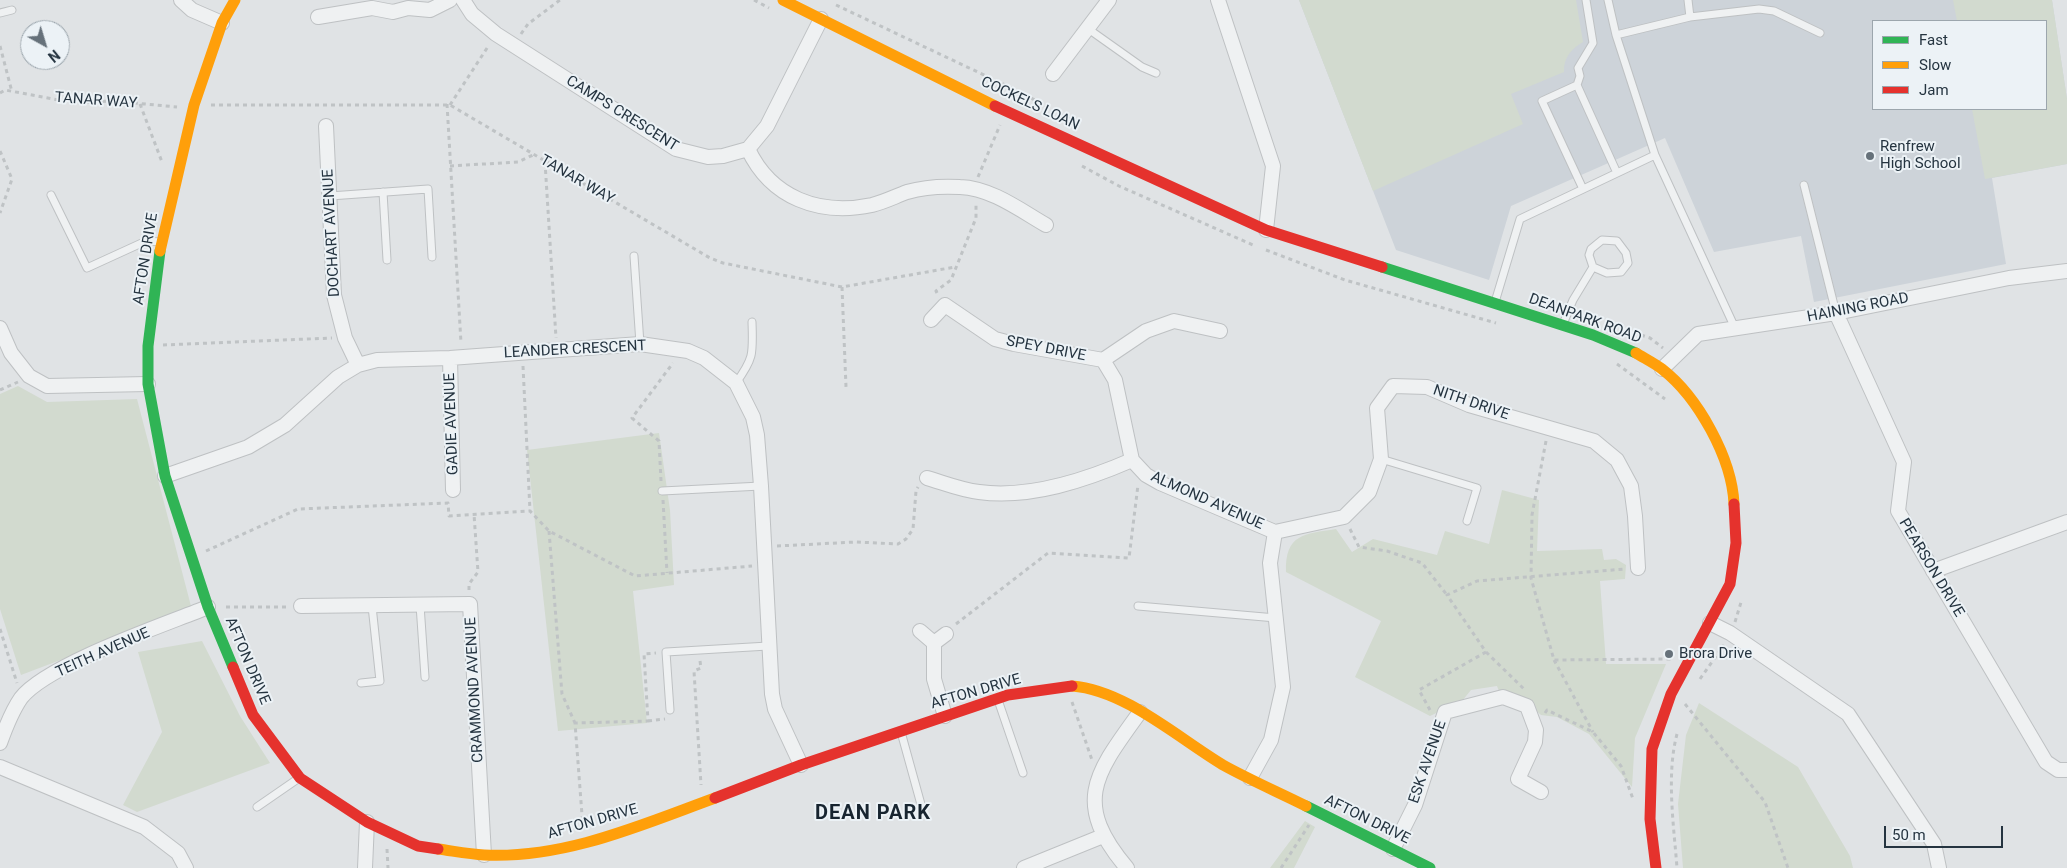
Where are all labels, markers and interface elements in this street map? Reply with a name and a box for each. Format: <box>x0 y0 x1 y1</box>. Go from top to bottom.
north arrow <box>20 20 70 70</box>
legend <box>1872 20 2047 110</box>
text: Fast <box>1919 31 1948 49</box>
text: N <box>45 47 63 65</box>
text: Slow <box>1919 56 1951 74</box>
street label: CAMPS CRESCENT <box>563 72 681 156</box>
street label: COCKELS LOAN <box>978 73 1082 135</box>
text: Jam <box>1919 81 1949 99</box>
street label: TANAR WAY <box>54 89 138 113</box>
place label: Renfrew High School <box>1880 138 1961 173</box>
marker: Renfrew High School <box>1864 150 1876 162</box>
street label: TANAR WAY <box>537 151 617 209</box>
street label: DOCHART AVENUE <box>320 169 344 297</box>
street label: AFTON DRIVE <box>130 212 162 306</box>
street label: HAINING ROAD <box>1806 289 1910 327</box>
street label: DEANPARK ROAD <box>1526 290 1644 348</box>
street label: SPEY DRIVE <box>1005 332 1087 366</box>
street label: LEANDER CRESCENT <box>503 337 647 363</box>
street label: GADIE AVENUE <box>441 373 463 475</box>
street label: NITH DRIVE <box>1431 382 1511 424</box>
street label: ALMOND AVENUE <box>1148 468 1266 534</box>
street label: PEARSON DRIVE <box>1894 515 1968 621</box>
street label: AFTON DRIVE <box>221 615 273 707</box>
street label: CRAMMOND AVENUE <box>462 617 488 763</box>
street label: TEITH AVENUE <box>53 624 153 682</box>
place label: Brora Drive <box>1679 645 1752 663</box>
marker: Brora Drive <box>1663 648 1675 660</box>
street label: AFTON DRIVE <box>929 671 1023 713</box>
street label: ESK AVENUE <box>1405 718 1451 806</box>
street label: AFTON DRIVE <box>1321 792 1413 848</box>
street label: AFTON DRIVE <box>546 801 640 843</box>
district label: DEAN PARK <box>814 802 932 826</box>
scale bar <box>1887 816 2006 848</box>
text: 50 m <box>1892 826 1926 844</box>

